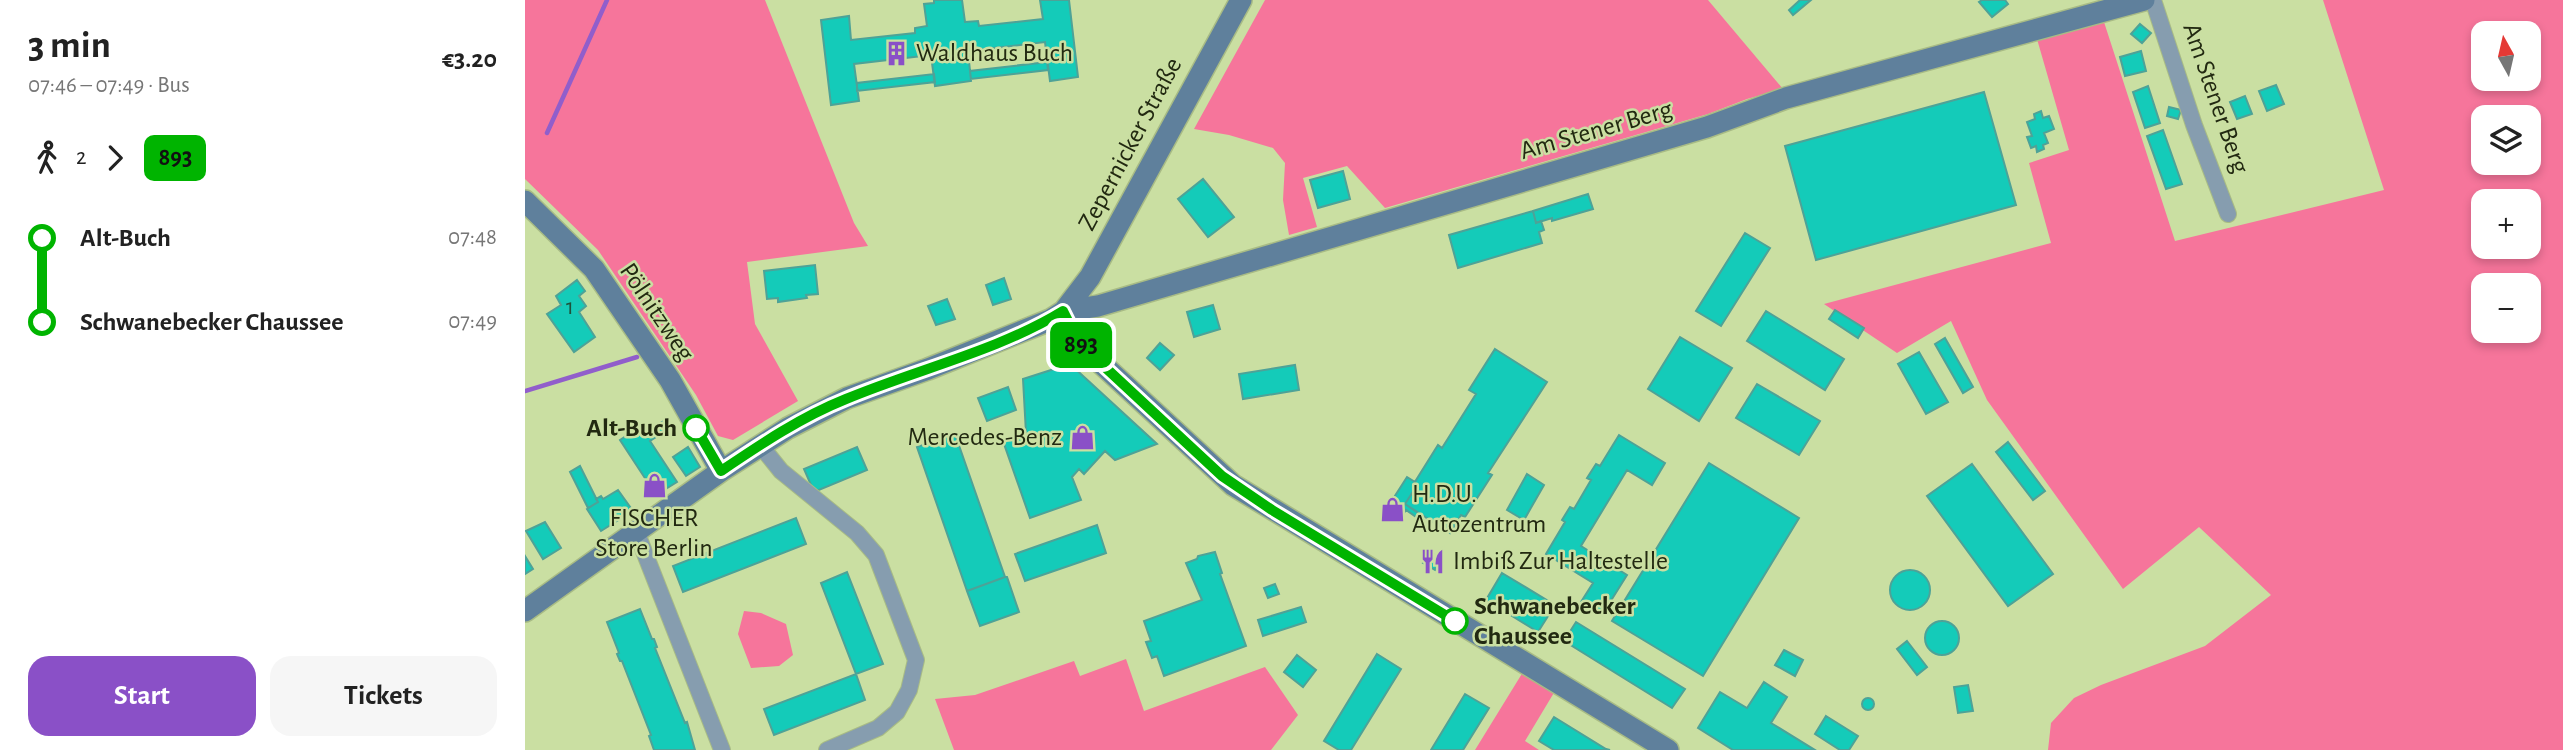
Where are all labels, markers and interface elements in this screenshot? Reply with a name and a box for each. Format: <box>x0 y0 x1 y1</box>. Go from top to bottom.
street label: Am Stener Berg <box>2178 20 2254 177</box>
north arrow <box>2471 21 2541 91</box>
map controls <box>2471 21 2541 343</box>
text: 3 min <box>28 27 111 65</box>
building icon: Waldhaus Buch <box>882 39 910 67</box>
place label: Waldhaus Buch <box>916 40 1073 66</box>
text: €3.20 <box>442 46 497 72</box>
street label: Zepernicker Straße <box>1074 53 1186 235</box>
text: 07:46 – 07:49 · Bus <box>28 74 190 97</box>
street label: Am Stener Berg <box>1517 96 1675 164</box>
button: layers <box>2471 105 2541 175</box>
icon: walk <box>28 139 66 177</box>
icon: forward <box>96 139 134 177</box>
text: 2 <box>76 146 86 169</box>
text: 893 <box>158 146 192 170</box>
button: + <box>2471 189 2541 259</box>
text: Alt-Buch <box>80 225 171 251</box>
text: 07:48 <box>448 226 497 249</box>
street label: Pölnitzweg <box>615 258 699 366</box>
button: − <box>2471 273 2541 343</box>
house number: 1 <box>566 296 574 319</box>
text: Schwanebecker Chaussee <box>80 309 343 335</box>
text: 07:49 <box>448 310 497 333</box>
line badge: 893 <box>1041 322 1121 368</box>
text: 893 <box>1064 333 1098 357</box>
place label: Alt-Buch <box>586 415 677 441</box>
marker: Alt-Buch <box>683 415 709 441</box>
shop icon: Mercedes-Benz <box>1068 423 1096 451</box>
place label: Mercedes-Benz <box>908 424 1062 450</box>
shop icon: FISCHER Store Berlin <box>640 472 668 500</box>
place label: H.D.U. Autozentrum <box>1412 481 1546 537</box>
shop icon: H.D.U. Autozentrum <box>1378 495 1406 523</box>
place label: FISCHER Store Berlin <box>595 505 713 561</box>
restaurant icon: Imbiß Zur Haltestelle <box>1419 547 1447 575</box>
place label: Imbiß Zur Haltestelle <box>1453 548 1668 574</box>
place label: Schwanebecker Chaussee <box>1474 593 1636 649</box>
marker: Schwanebecker Chaussee <box>1442 608 1468 634</box>
button: Start <box>28 656 256 736</box>
button: Tickets <box>270 656 497 736</box>

